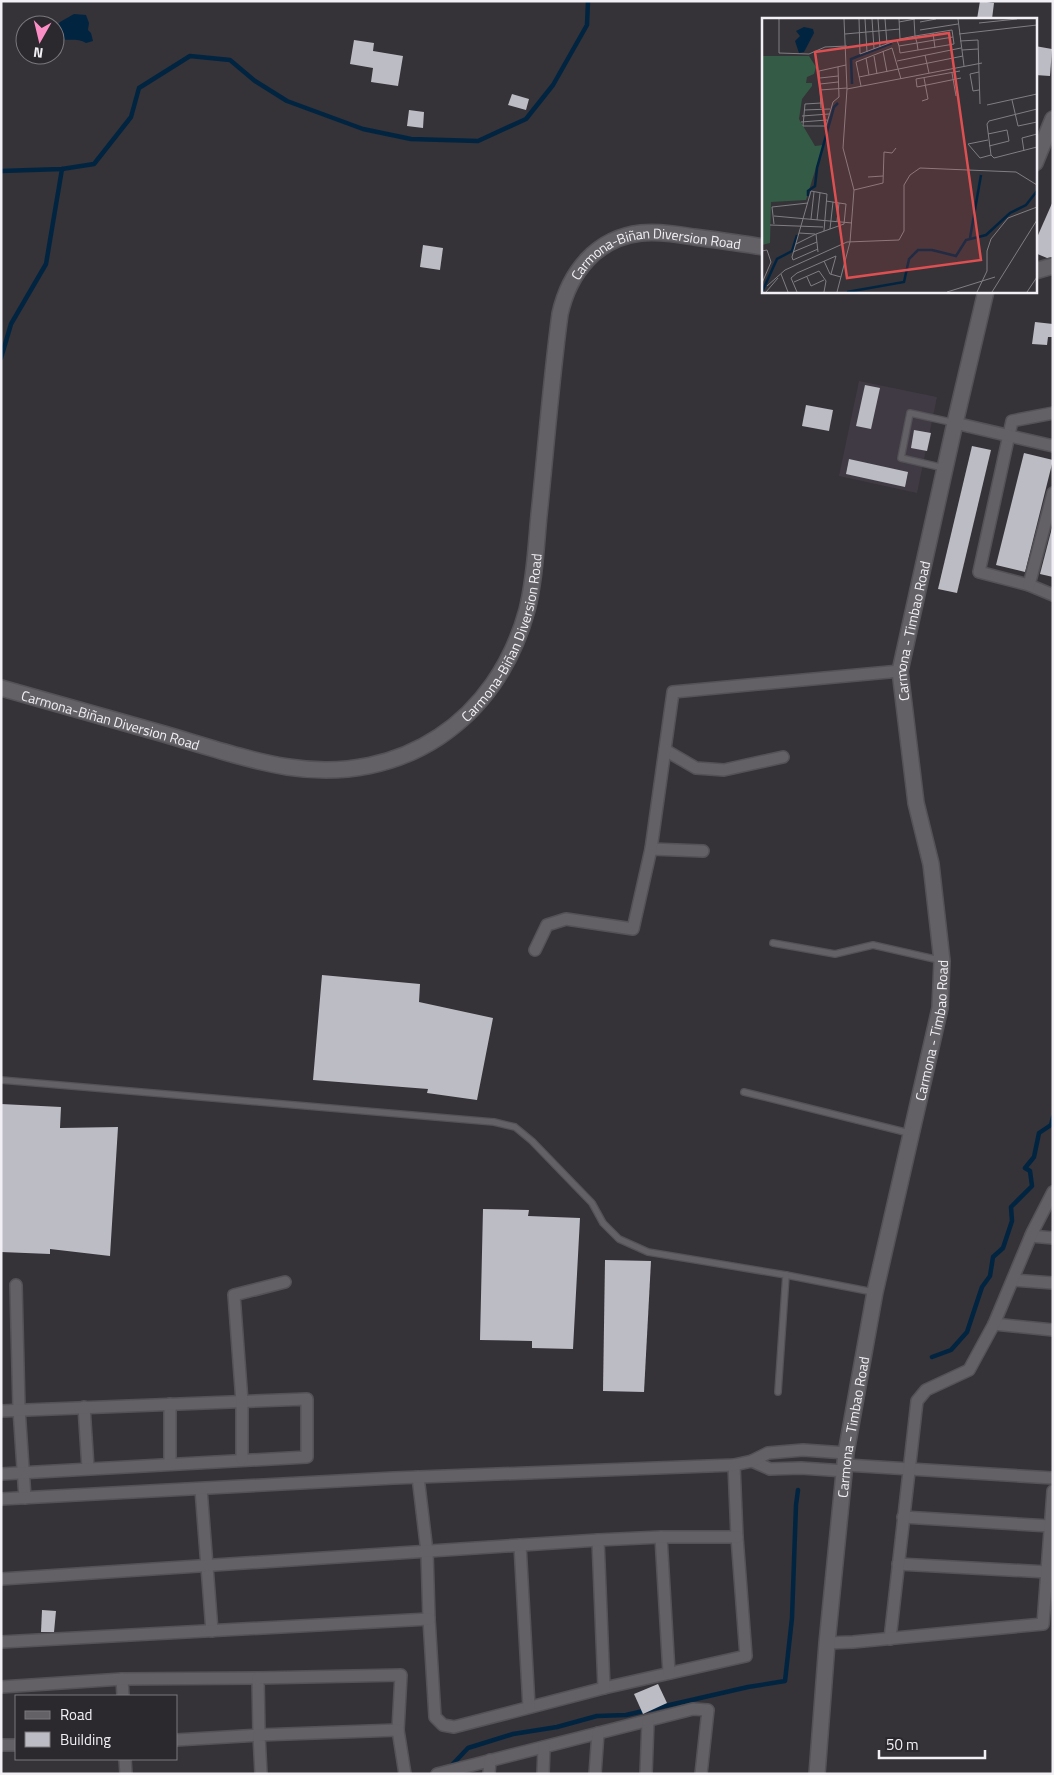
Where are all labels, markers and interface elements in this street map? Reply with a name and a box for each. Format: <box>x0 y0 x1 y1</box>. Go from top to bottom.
north arrow <box>15 15 65 65</box>
inset map <box>762 18 1036 292</box>
text: N <box>32 42 44 64</box>
street label: Carmona-Biñan Diversion Road <box>565 222 742 284</box>
street label: Carmona-Biñan Diversion Road <box>456 552 546 726</box>
street label: Carmona - Timbao Road <box>889 559 935 702</box>
street label: Carmona-Biñan Diversion Road <box>19 684 202 755</box>
street label: Carmona - Timbao Road <box>909 959 953 1103</box>
street label: Carmona - Timbao Road <box>831 1355 874 1499</box>
legend <box>15 1695 178 1760</box>
text: Road <box>60 1703 92 1726</box>
text: Building <box>60 1728 111 1751</box>
scale bar <box>879 1728 985 1760</box>
text: 50 m <box>886 1733 919 1756</box>

